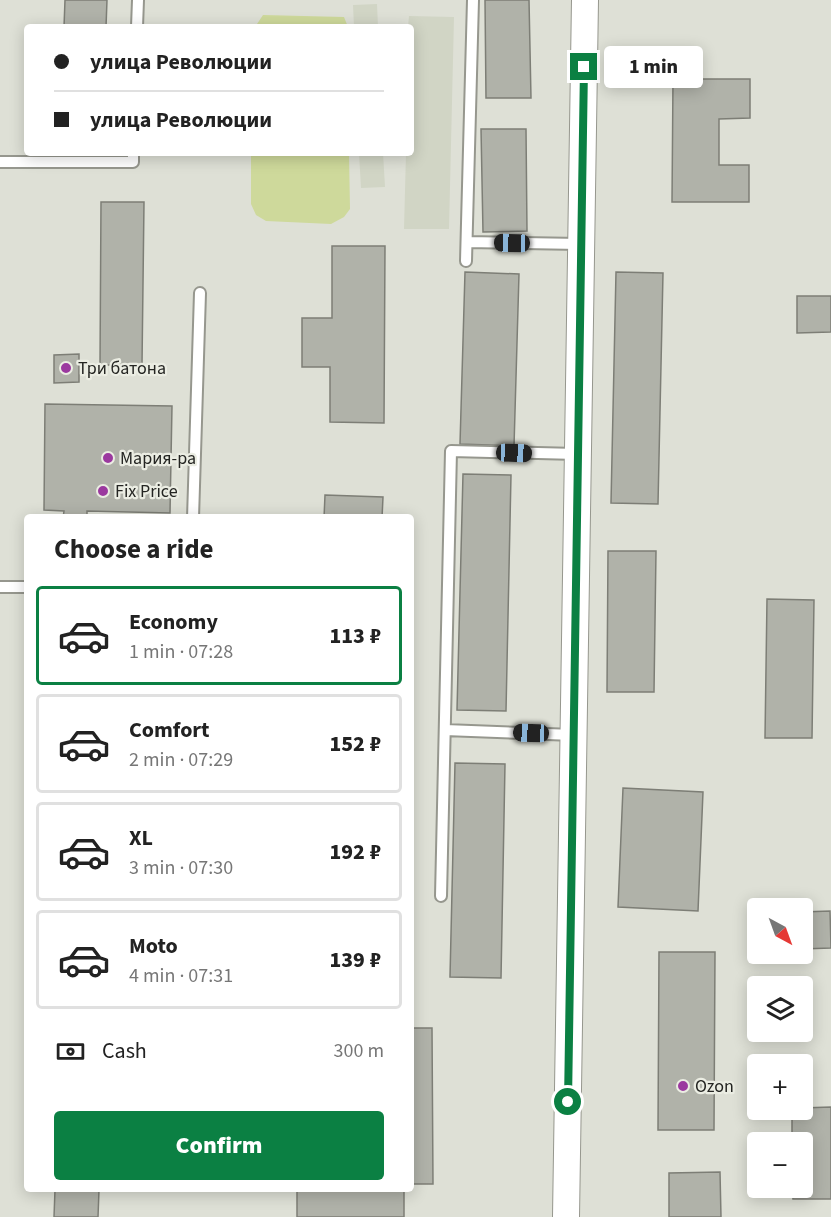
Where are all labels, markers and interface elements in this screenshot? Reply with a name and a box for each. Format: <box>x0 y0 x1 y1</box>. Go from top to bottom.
text: улица Революции <box>90 46 272 78</box>
callout: 1 min <box>605 46 704 88</box>
route end <box>570 53 597 80</box>
text: 1 min <box>629 53 678 81</box>
text: улица Революции <box>90 104 272 136</box>
car <box>494 234 530 252</box>
place label: Три батона <box>78 356 166 381</box>
marker: Три батона <box>59 361 73 375</box>
car <box>496 443 532 463</box>
place label: Мария-ра <box>120 446 196 471</box>
marker: Мария-ра <box>101 451 115 465</box>
place label: Fix Price <box>115 479 178 504</box>
marker: Fix Price <box>96 484 110 498</box>
text: Choose a ride <box>54 530 214 569</box>
text: Economy <box>129 606 218 638</box>
icon: car <box>57 609 111 663</box>
text: 113 ₽ <box>330 620 381 652</box>
text: 1 min · 07:28 <box>129 638 233 666</box>
text: Comfort <box>129 714 210 746</box>
icon: car <box>57 717 111 771</box>
car <box>513 723 549 743</box>
text: 152 ₽ <box>330 728 381 760</box>
text: 2 min · 07:29 <box>129 746 233 774</box>
text: XL <box>129 822 153 854</box>
icon: car <box>57 825 111 879</box>
text: 192 ₽ <box>330 836 381 868</box>
text: 3 min · 07:30 <box>129 854 233 882</box>
north arrow <box>747 898 813 964</box>
map controls <box>747 898 813 1198</box>
text: Moto <box>129 930 178 962</box>
icon: car <box>57 933 111 987</box>
text: 139 ₽ <box>330 944 381 976</box>
text: 4 min · 07:31 <box>129 962 233 990</box>
button: layers <box>747 976 813 1042</box>
icon: cash <box>54 1035 87 1068</box>
text: Cash <box>102 1035 147 1067</box>
text: 300 m <box>334 1037 384 1065</box>
button: + <box>747 1054 813 1120</box>
place label: Ozon <box>695 1074 734 1099</box>
marker: Ozon <box>676 1079 690 1093</box>
route start <box>554 1088 581 1115</box>
button: Confirm <box>54 1111 384 1180</box>
button: − <box>747 1132 813 1198</box>

